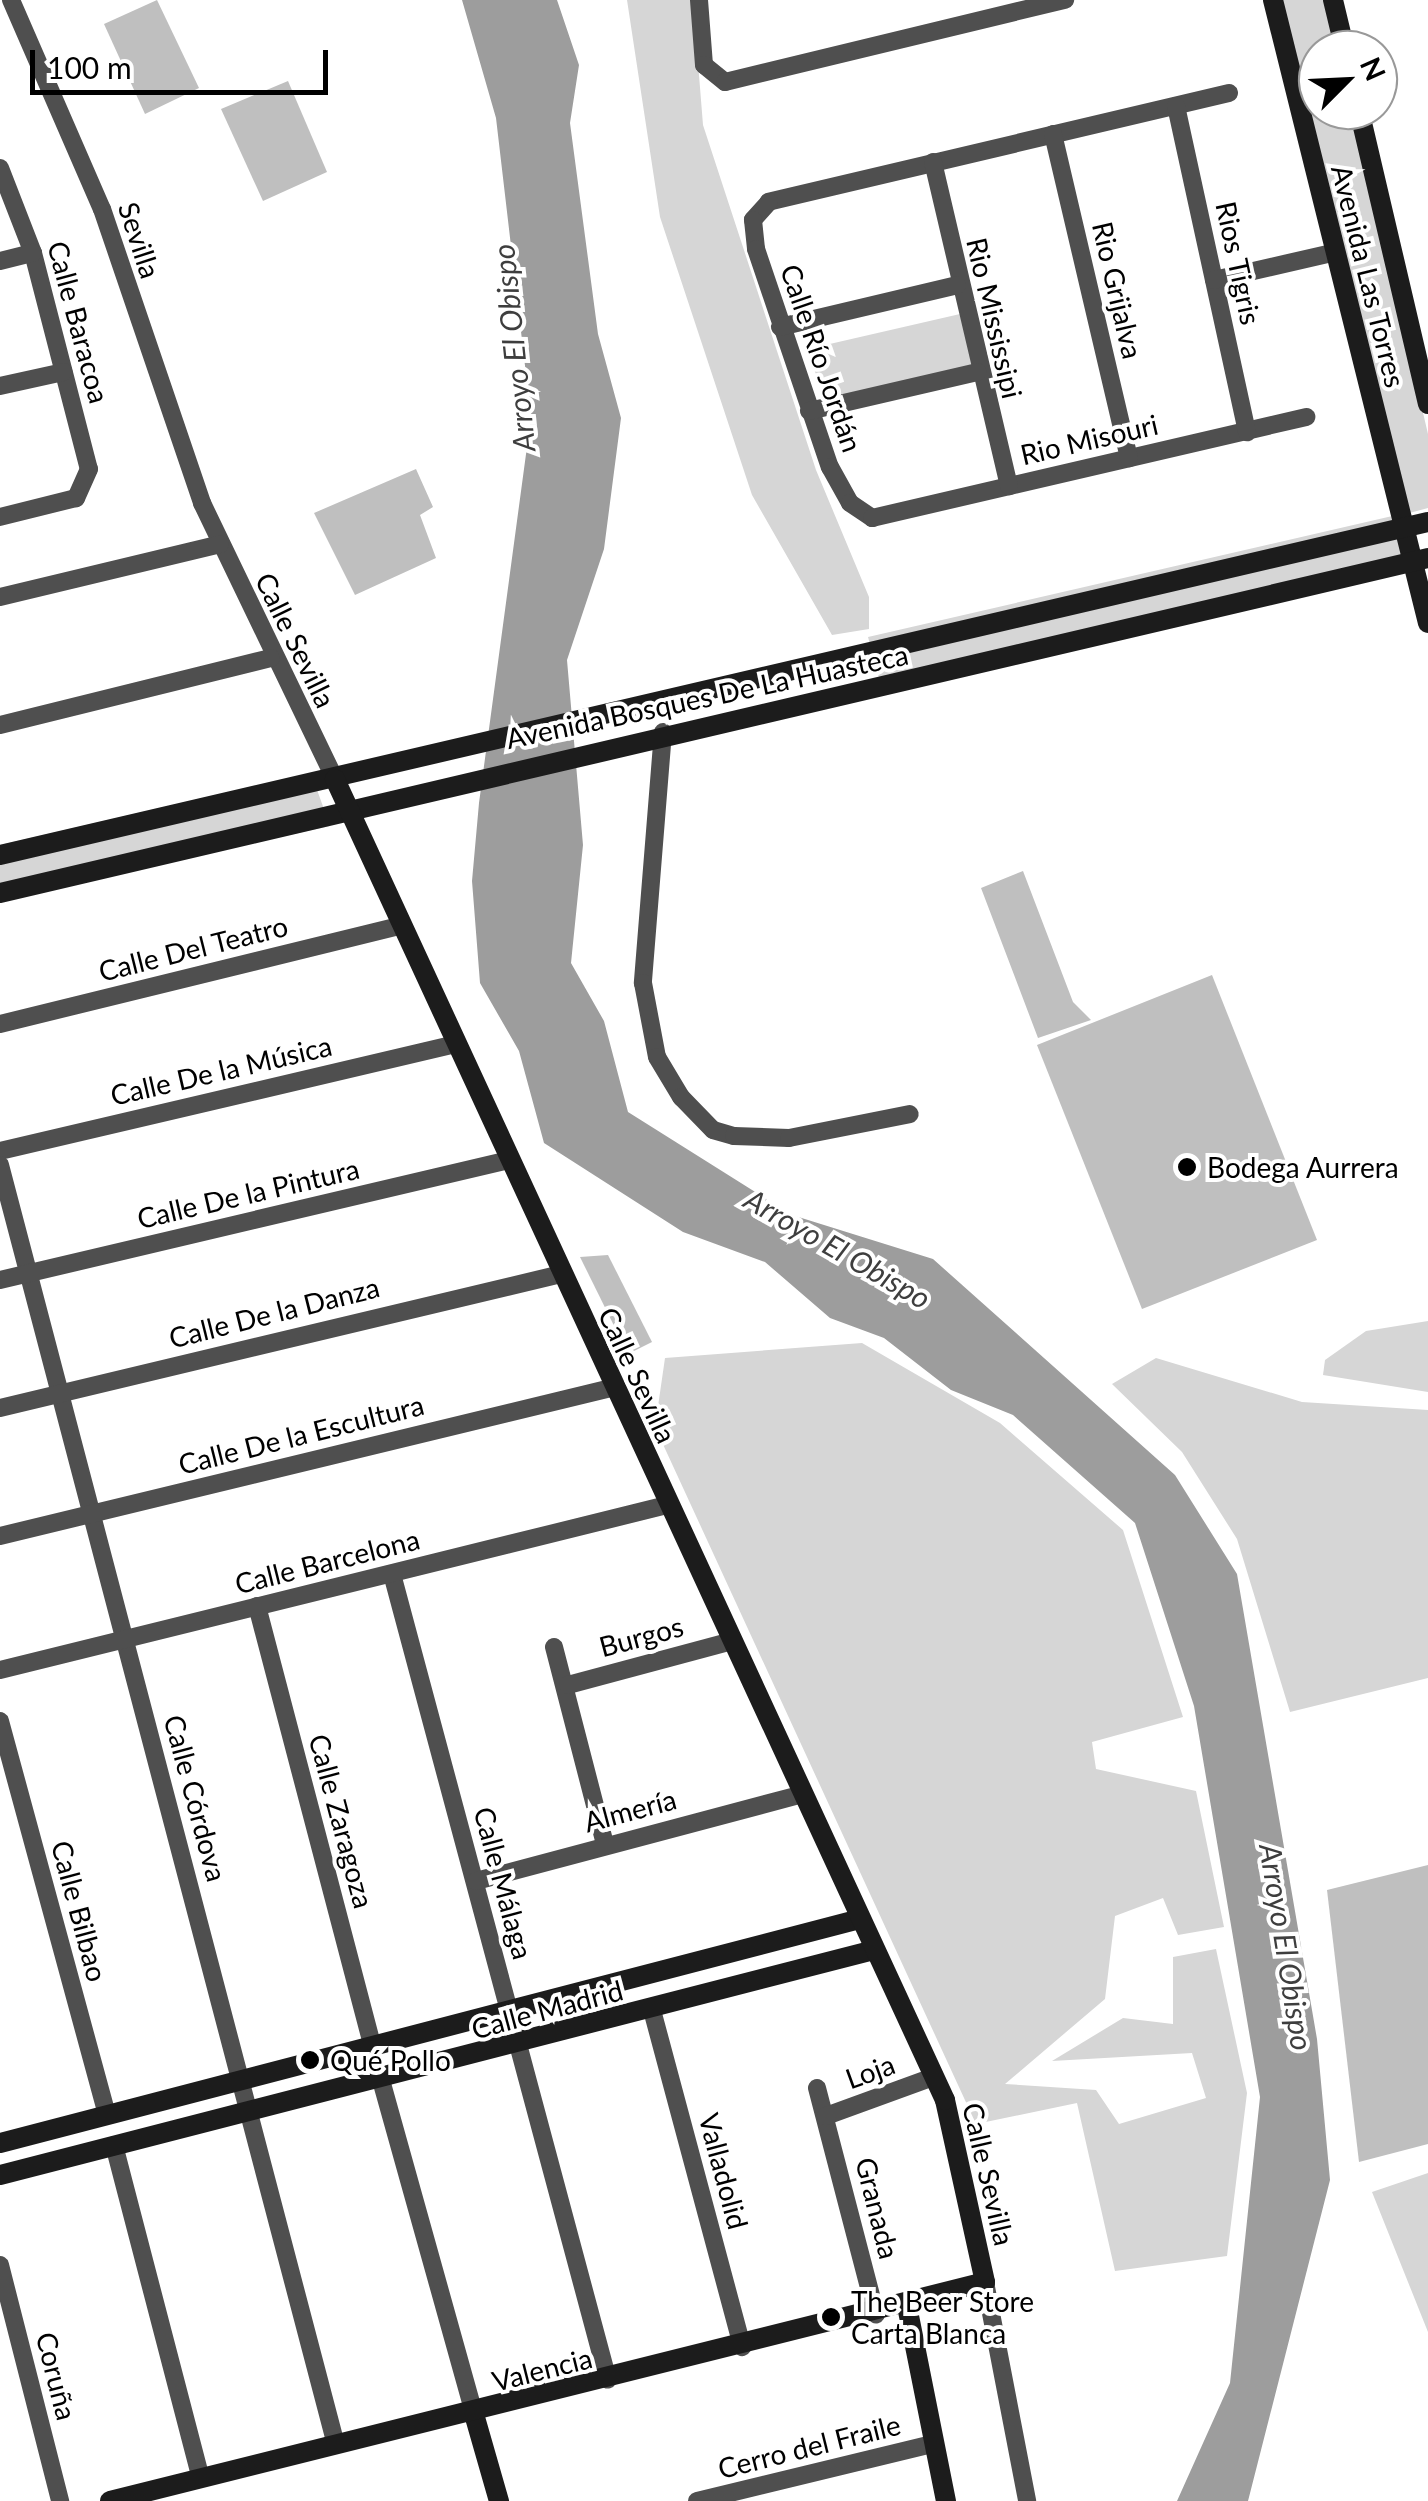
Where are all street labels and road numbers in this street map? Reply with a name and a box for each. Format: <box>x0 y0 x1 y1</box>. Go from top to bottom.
street label: Avenida Las Torres <box>1325 161 1413 391</box>
street label: Sevilla <box>112 198 168 282</box>
street label: Rios Tigris <box>1209 198 1269 328</box>
street label: Rio Grijalva <box>1086 218 1150 362</box>
street label: Rio Mississipi <box>960 234 1030 402</box>
street label: Calle Baracoa <box>41 237 117 407</box>
street label: Calle Río Jordán <box>774 259 870 457</box>
street label: Rio Misouri <box>1017 407 1161 471</box>
street label: Calle Sevilla <box>249 567 343 713</box>
street label: Avenida Bosques De La Huasteca <box>503 637 911 755</box>
street label: Calle Del Teatro <box>95 908 291 988</box>
street label: Calle De la Música <box>107 1028 335 1112</box>
street label: Calle De la Pintura <box>134 1151 362 1235</box>
street label: Calle De la Danza <box>165 1270 383 1354</box>
street label: Calle Sevilla <box>592 1302 684 1448</box>
street label: Calle De la Escultura <box>175 1387 427 1481</box>
street label: Calle Barcelona <box>231 1522 423 1600</box>
street label: Burgos <box>595 1609 687 1663</box>
street label: Calle Córdova <box>158 1711 234 1885</box>
street label: Calle Zaragoza <box>303 1730 381 1912</box>
street label: Almería <box>580 1782 680 1838</box>
street label: Calle Málaga <box>468 1803 540 1963</box>
street label: Calle Bilbao <box>45 1837 115 1985</box>
street label: Calle Madrid <box>468 1973 626 2045</box>
street label: Loja <box>841 2047 899 2095</box>
street label: Calle Sevilla <box>956 2099 1022 2249</box>
street label: Valladolid <box>692 2109 756 2233</box>
street label: Granada <box>849 2154 907 2262</box>
street label: Coruña <box>30 2328 84 2424</box>
street label: Valencia <box>489 2340 595 2398</box>
street label: Cerro del Fraile <box>714 2407 904 2485</box>

